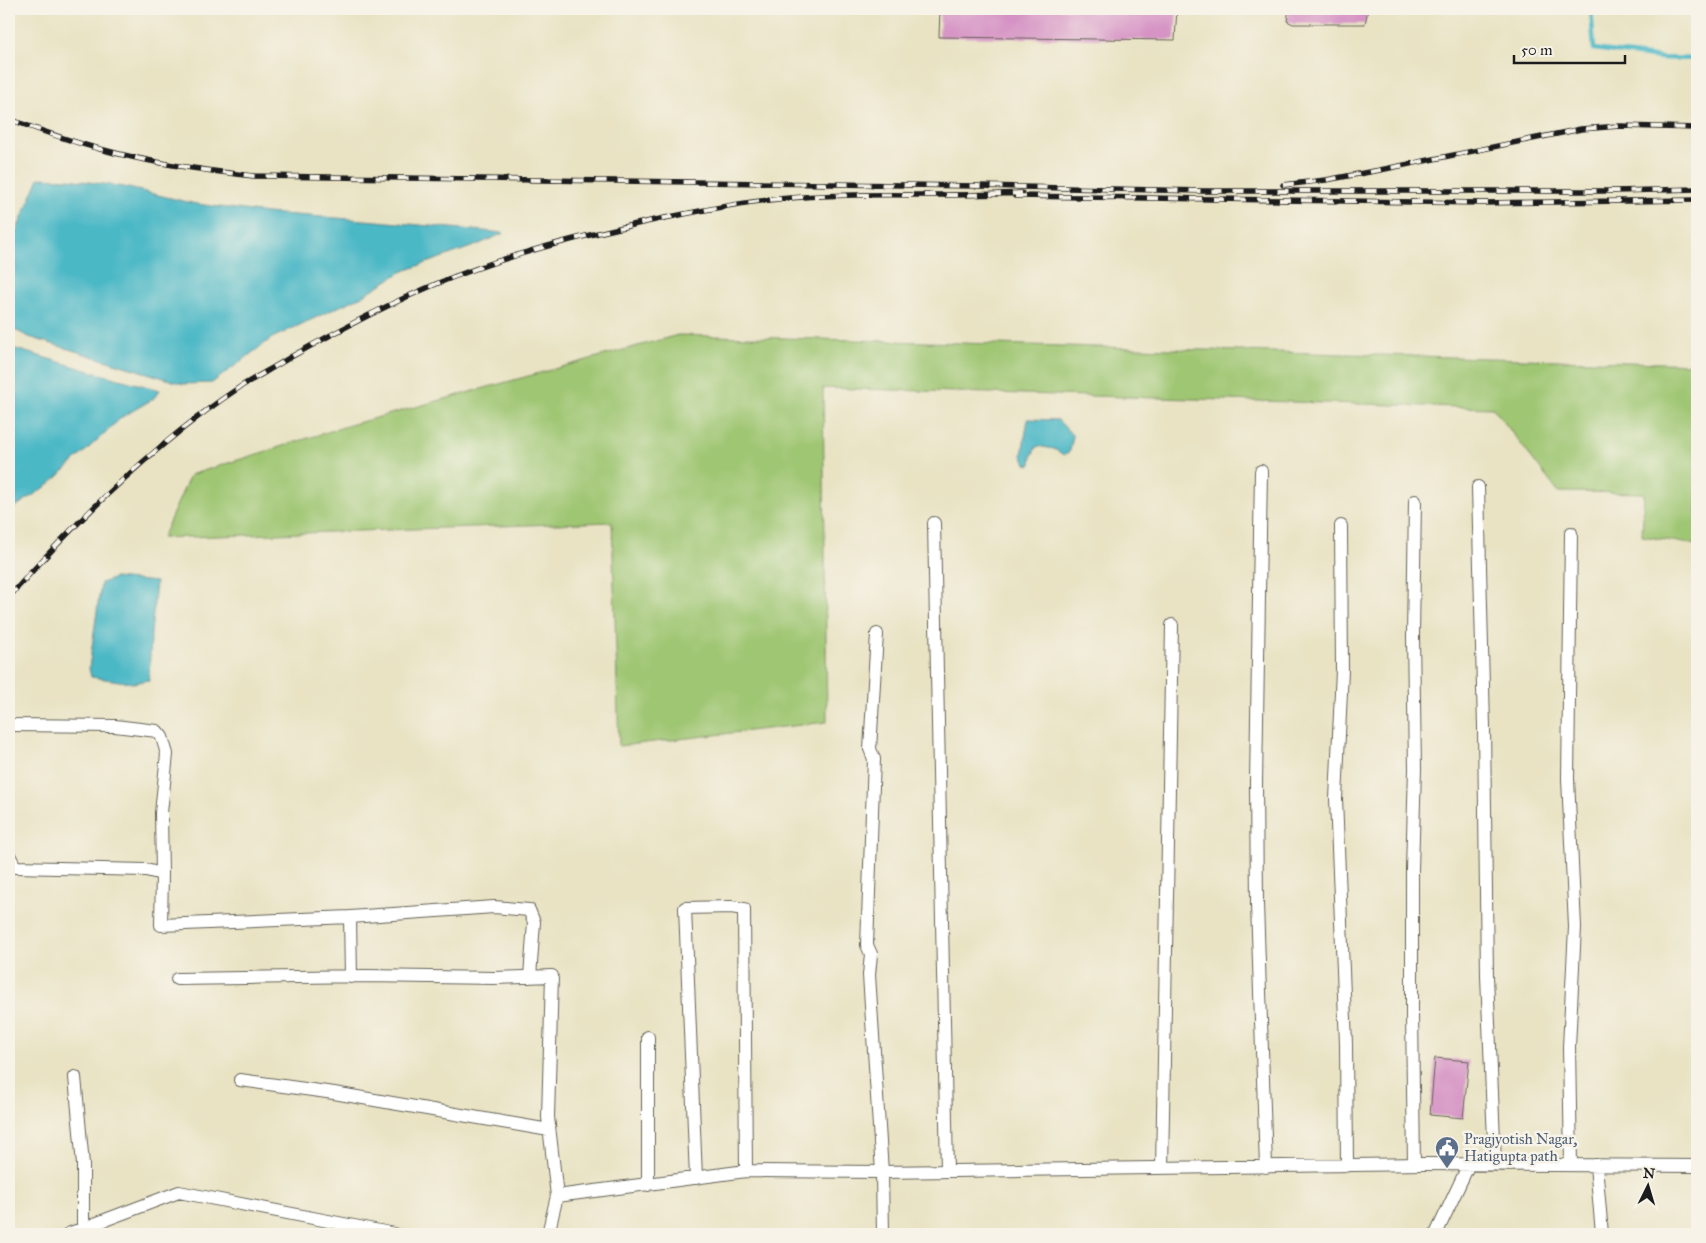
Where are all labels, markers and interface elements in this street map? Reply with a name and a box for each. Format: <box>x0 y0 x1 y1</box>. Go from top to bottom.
scale bar <box>1514 32 1625 64</box>
text: 50 m <box>1521 41 1553 59</box>
place label: Pragjyotish Nagar, Hatigupta path <box>1464 1130 1577 1165</box>
public building icon: Pragjyotish Nagar, Hatigupta path <box>1434 1135 1460 1169</box>
north arrow <box>1624 1160 1674 1210</box>
text: N <box>1642 1165 1656 1183</box>

